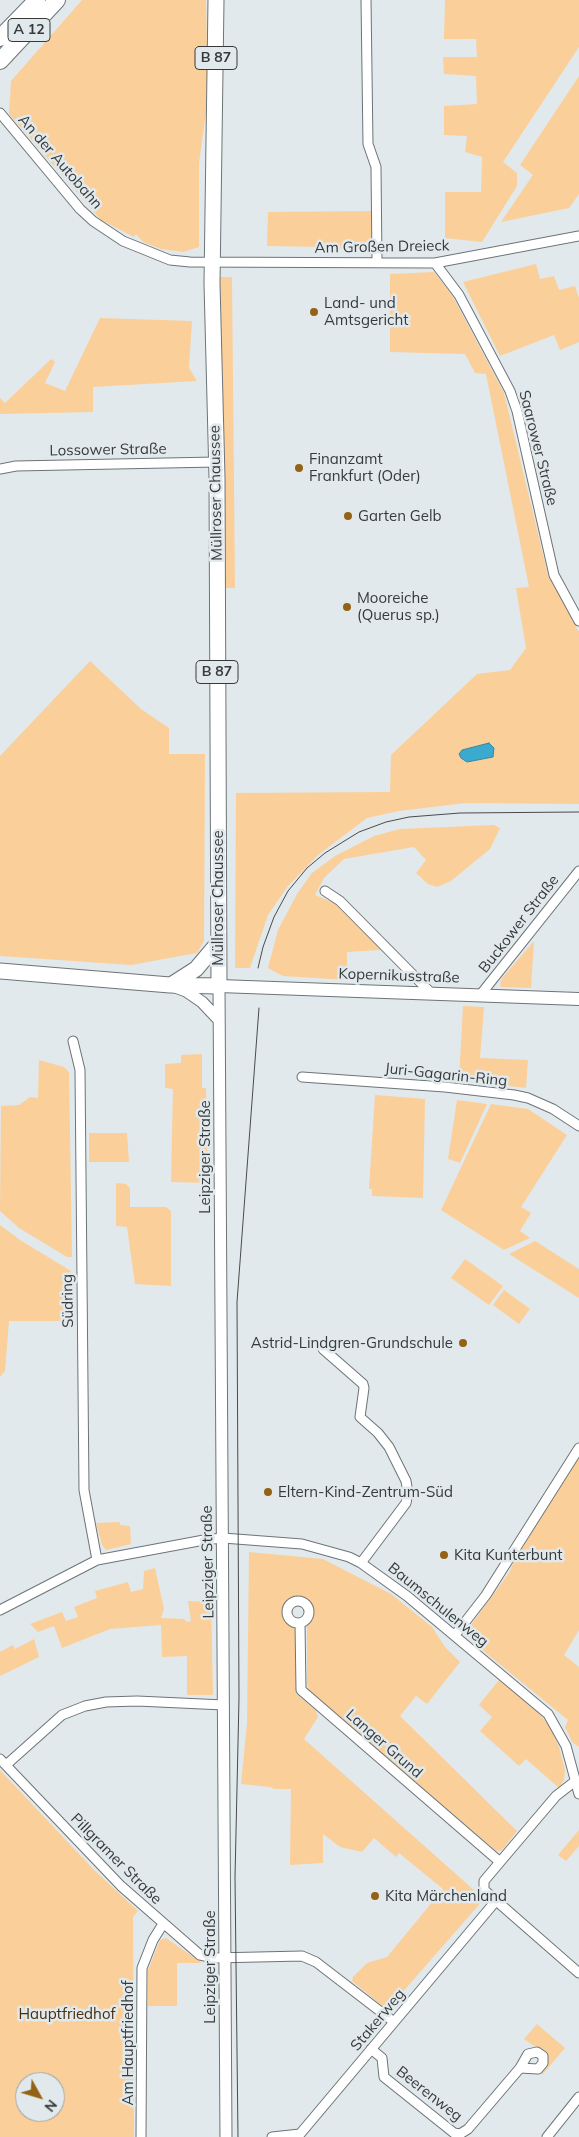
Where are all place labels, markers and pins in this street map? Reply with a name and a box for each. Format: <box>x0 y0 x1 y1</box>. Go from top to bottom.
place label: Land- und Amtsgericht <box>324 294 409 329</box>
marker: Land- und Amtsgericht <box>308 306 320 318</box>
place label: Finanzamt Frankfurt (Oder) <box>309 450 421 485</box>
marker: Finanzamt Frankfurt (Oder) <box>293 462 305 474</box>
place label: Garten Gelb <box>358 507 442 525</box>
marker: Garten Gelb <box>342 510 354 522</box>
place label: Mooreiche (Querus sp.) <box>357 589 440 624</box>
marker: Mooreiche (Querus sp.) <box>341 601 353 613</box>
place label: Astrid-Lindgren-Grundschule <box>251 1334 453 1352</box>
marker: Astrid-Lindgren-Grundschule <box>457 1337 469 1349</box>
place label: Eltern-Kind-Zentrum-Süd <box>278 1483 453 1501</box>
marker: Eltern-Kind-Zentrum-Süd <box>262 1486 274 1498</box>
place label: Kita Kunterbunt <box>454 1546 563 1564</box>
marker: Kita Kunterbunt <box>438 1549 450 1561</box>
place label: Kita Märchenland <box>385 1887 507 1905</box>
marker: Kita Märchenland <box>369 1890 381 1902</box>

